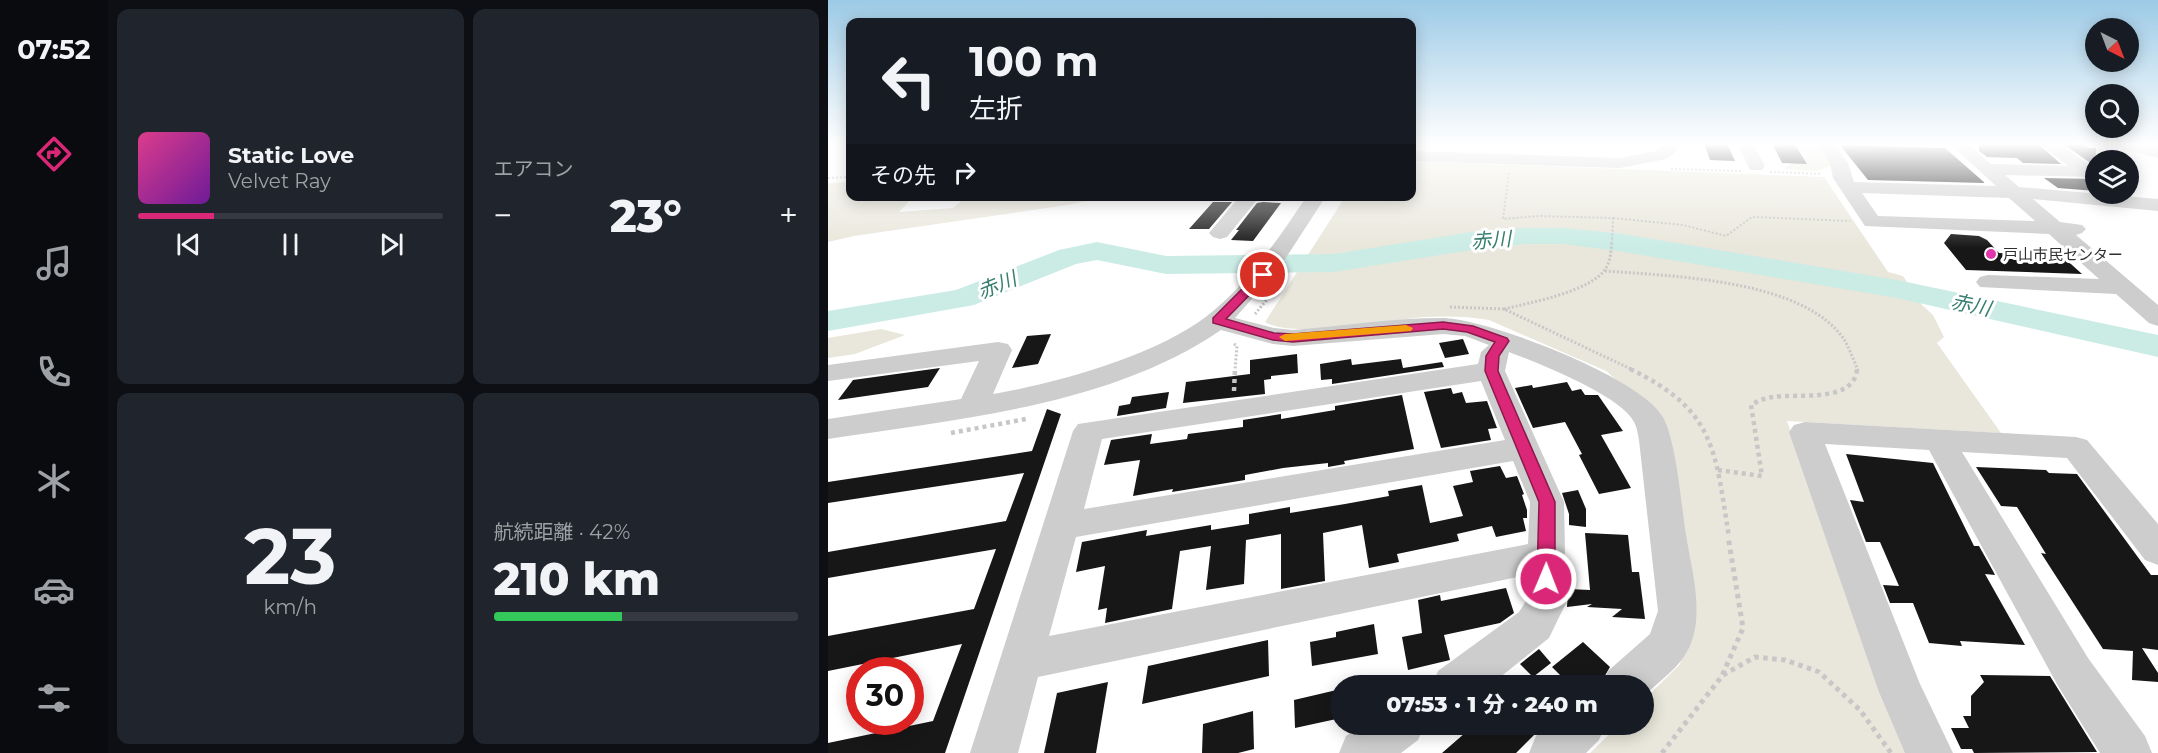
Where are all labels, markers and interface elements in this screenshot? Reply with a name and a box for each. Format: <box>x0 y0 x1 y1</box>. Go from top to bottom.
north arrow <box>2085 18 2139 72</box>
map controls <box>2085 18 2139 204</box>
text: 07:52 <box>17 33 91 66</box>
text: 100 m <box>969 35 1098 87</box>
icon: left <box>870 42 948 120</box>
button: search <box>2085 84 2139 138</box>
text: 左折 <box>969 92 1023 125</box>
icon: directions <box>33 133 75 175</box>
text: Static Love <box>228 142 354 169</box>
button: layers <box>2085 150 2139 204</box>
icon: right <box>948 156 981 189</box>
text: エアコン <box>494 157 574 181</box>
text: その先 <box>870 162 936 189</box>
text: Velvet Ray <box>228 169 331 193</box>
text: 23° <box>610 188 682 243</box>
text: − <box>494 195 512 235</box>
text: + <box>779 195 798 235</box>
water label: 赤川 <box>1470 226 1514 253</box>
icon: previous <box>172 228 205 261</box>
icon: pause <box>274 228 307 261</box>
icon: next <box>375 228 408 261</box>
icon: music <box>33 242 75 284</box>
place label: 戸山市民センター <box>2003 245 2123 264</box>
marker: 戸山市民センター <box>1984 247 1998 261</box>
pin <box>1237 249 1288 300</box>
icon: arrive <box>1246 258 1279 291</box>
water label: 赤川 <box>974 266 1022 304</box>
water label: 赤川 <box>1949 289 1995 321</box>
icon: phone <box>33 351 75 393</box>
icon: climate <box>33 460 75 502</box>
text: 23 <box>244 508 336 604</box>
text: 航続距離 · 42% <box>494 520 630 544</box>
position arrow <box>1514 547 1578 611</box>
text: 210 km <box>494 551 660 606</box>
icon: car <box>33 569 75 611</box>
text: km/h <box>264 595 317 619</box>
speed limit sign: 30 <box>846 657 924 735</box>
icon: filters <box>33 677 75 719</box>
text: 07:53 · 1 分 · 240 m <box>1386 691 1598 718</box>

